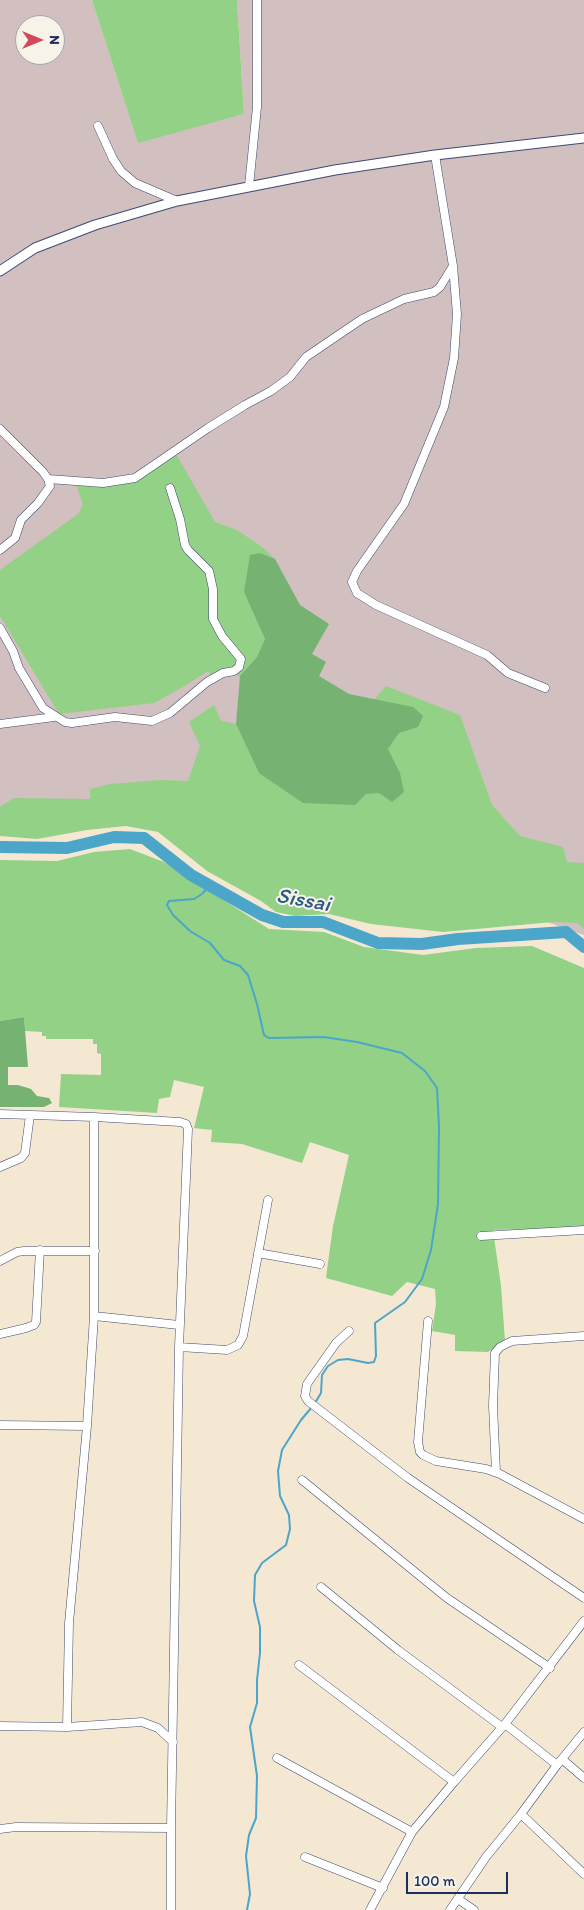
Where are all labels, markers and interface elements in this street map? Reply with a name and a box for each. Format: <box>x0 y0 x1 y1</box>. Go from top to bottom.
north arrow <box>15 15 65 65</box>
text: N <box>46 35 63 45</box>
water label: Sissai <box>274 883 332 919</box>
scale bar <box>409 1862 512 1894</box>
text: 100 m <box>414 1872 455 1890</box>

